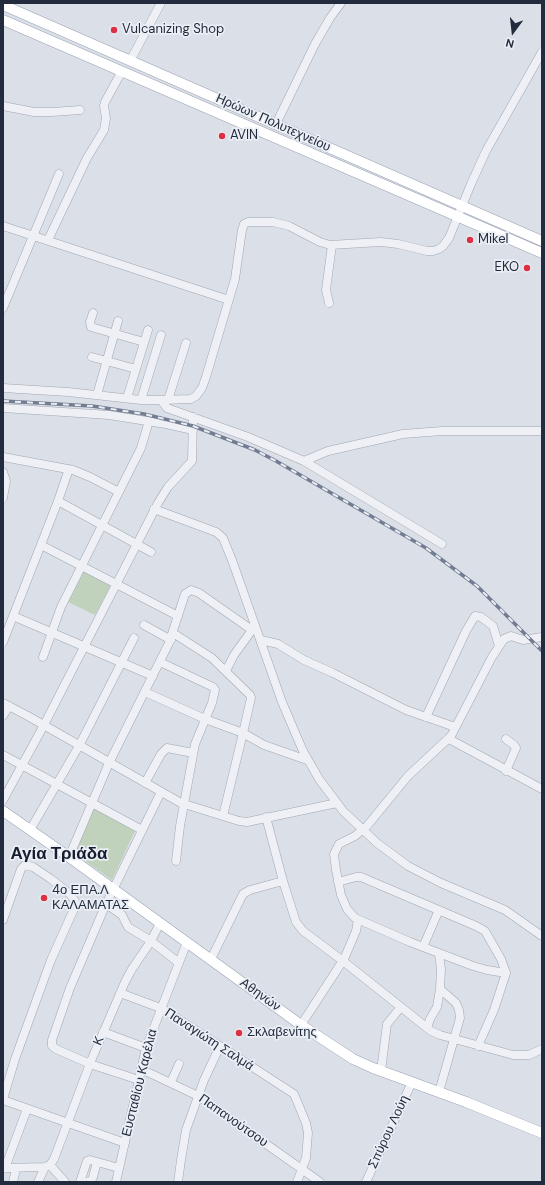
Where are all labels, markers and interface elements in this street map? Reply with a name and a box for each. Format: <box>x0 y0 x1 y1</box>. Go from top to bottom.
north arrow <box>493 12 533 52</box>
place label: Vulcanizing Shop <box>122 22 224 38</box>
marker: Vulcanizing Shop <box>109 25 119 35</box>
text: N <box>504 36 516 51</box>
street label: Ηρώων Πολυτεχνείου <box>213 91 333 155</box>
place label: AVIN <box>230 128 258 144</box>
marker: AVIN <box>217 131 227 141</box>
place label: Mikel <box>478 232 508 248</box>
marker: Mikel <box>465 235 475 245</box>
place label: EKO <box>495 260 519 276</box>
marker: EKO <box>522 263 532 273</box>
district label: Αγία Τριάδα <box>10 845 108 865</box>
place label: 4ο ΕΠΑ.Λ ΚΑΛΑΜΑΤΑΣ <box>52 883 129 914</box>
marker: 4ο ΕΠΑ.Λ ΚΑΛΑΜΑΤΑΣ <box>39 893 49 903</box>
street label: Αθηνών <box>237 975 283 1015</box>
street label: Παναγιώτη Σαλμά <box>161 1005 257 1075</box>
place label: Σκλαβενίτης <box>247 1025 317 1041</box>
street label: Ευσταθίου Καρέλια <box>119 1028 161 1138</box>
marker: Σκλαβενίτης <box>234 1028 244 1038</box>
street label: Κ <box>90 1034 108 1048</box>
street label: Παπανούτσου <box>195 1091 271 1151</box>
street label: Σπύρου Λούη <box>365 1093 413 1171</box>

